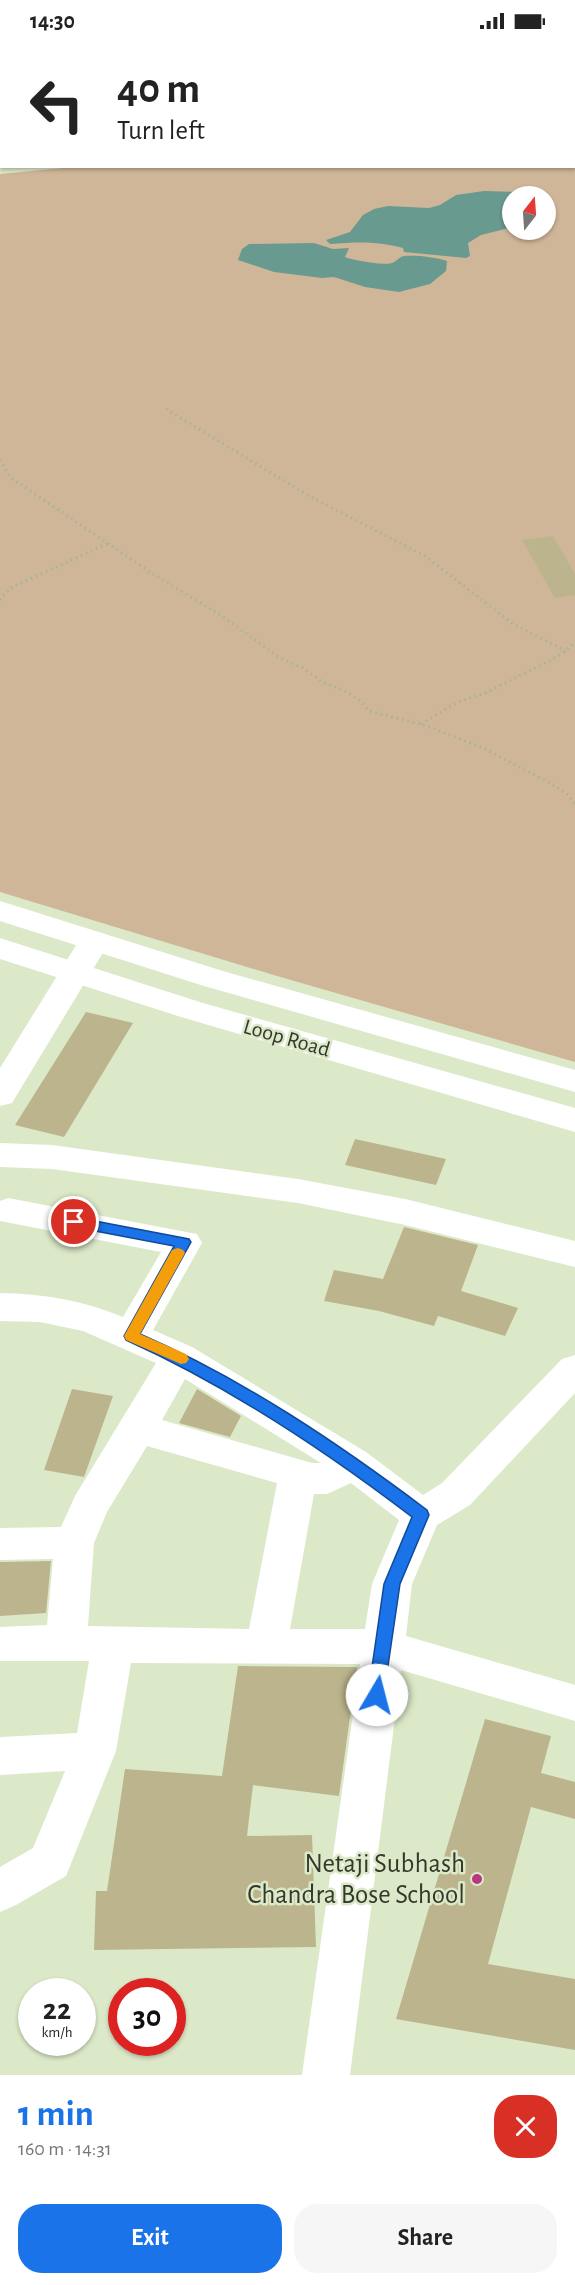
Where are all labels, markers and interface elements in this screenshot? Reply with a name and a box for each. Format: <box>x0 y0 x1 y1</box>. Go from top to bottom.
text: 14:30 <box>30 10 75 32</box>
icon: left <box>18 66 96 144</box>
text: 40 m <box>117 68 200 110</box>
text: Turn left <box>117 117 205 144</box>
north arrow <box>502 186 556 240</box>
map controls <box>502 186 556 240</box>
street label: Loop Road <box>241 1015 333 1061</box>
pin <box>48 1196 99 1247</box>
icon: arrive <box>57 1205 90 1238</box>
position arrow <box>345 1663 409 1727</box>
place label: Netaji Subhash Chandra Bose School <box>247 1850 465 1908</box>
marker: Netaji Subhash Chandra Bose School <box>470 1872 484 1886</box>
speed limit sign: 30 <box>108 1978 186 2056</box>
text: 22 <box>43 1995 71 2025</box>
text: km/h <box>42 2025 72 2040</box>
button: close <box>494 2095 557 2158</box>
text: 1 min <box>18 2096 94 2132</box>
text: 160 m · 14:31 <box>18 2139 112 2159</box>
button: Exit <box>18 2204 282 2273</box>
button: Share <box>294 2204 557 2273</box>

